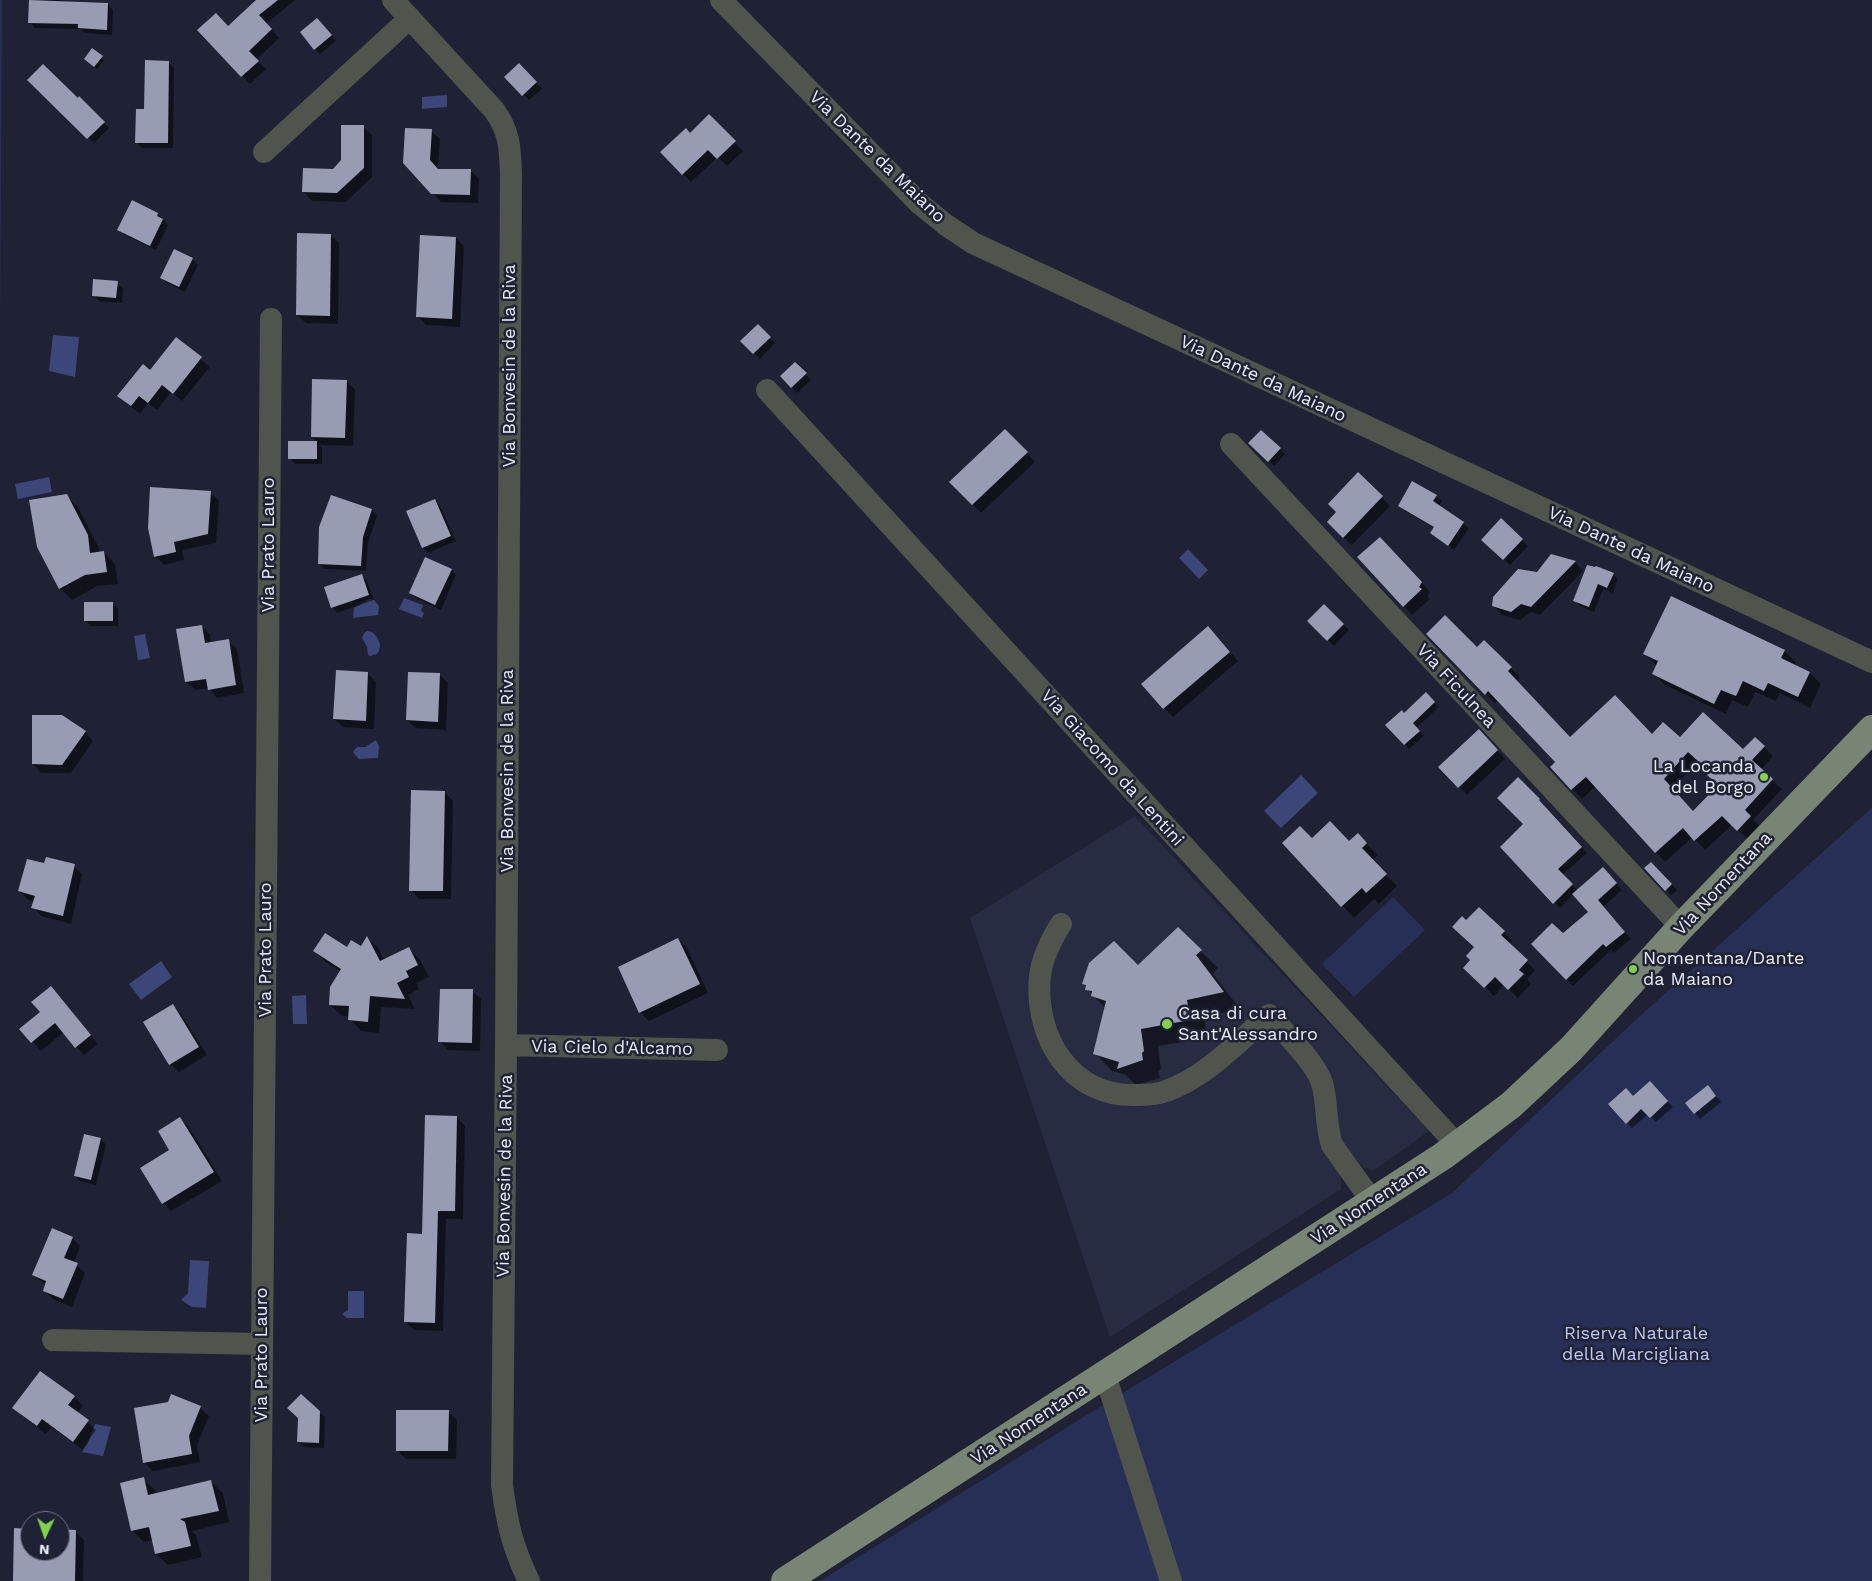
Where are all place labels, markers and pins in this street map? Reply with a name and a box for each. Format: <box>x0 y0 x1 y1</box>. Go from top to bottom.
place label: La Locanda del Borgo <box>1653 756 1754 799</box>
marker: La Locanda del Borgo <box>1758 771 1770 783</box>
place label: Nomentana/Dante da Maiano <box>1643 948 1804 991</box>
marker: Nomentana/Dante da Maiano <box>1627 963 1639 975</box>
place label: Casa di cura Sant'Alessandro <box>1178 1003 1318 1046</box>
marker: Casa di cura Sant'Alessandro <box>1160 1017 1174 1031</box>

